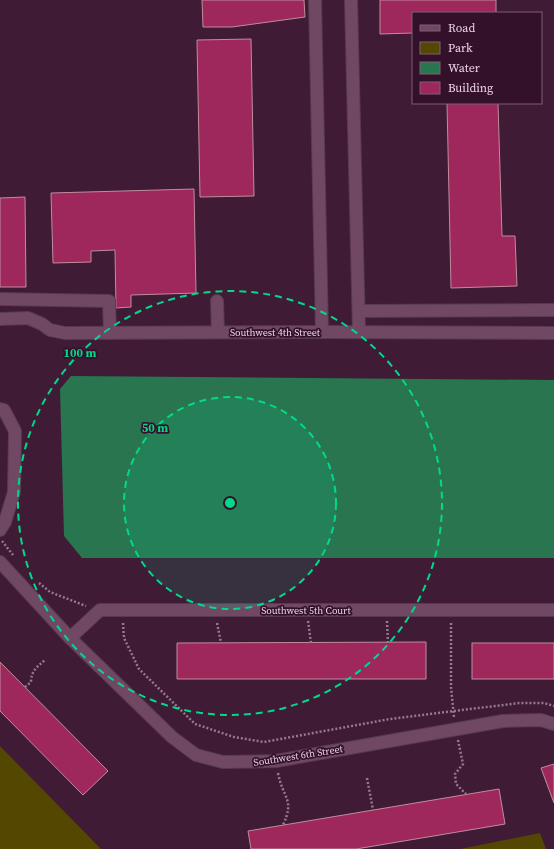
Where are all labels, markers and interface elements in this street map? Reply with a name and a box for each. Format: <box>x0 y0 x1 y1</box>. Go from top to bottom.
legend <box>412 12 542 104</box>
text: Road <box>448 20 475 36</box>
text: Park <box>448 40 473 56</box>
text: Water <box>448 60 480 76</box>
text: Building <box>448 80 493 96</box>
street label: Southwest 4th Street <box>230 326 321 339</box>
text: 100 m <box>64 345 97 361</box>
text: 50 m <box>142 420 168 436</box>
centre of rings <box>223 496 237 510</box>
street label: Southwest 5th Court <box>261 604 352 617</box>
street label: Southwest 6th Street <box>253 742 344 769</box>

